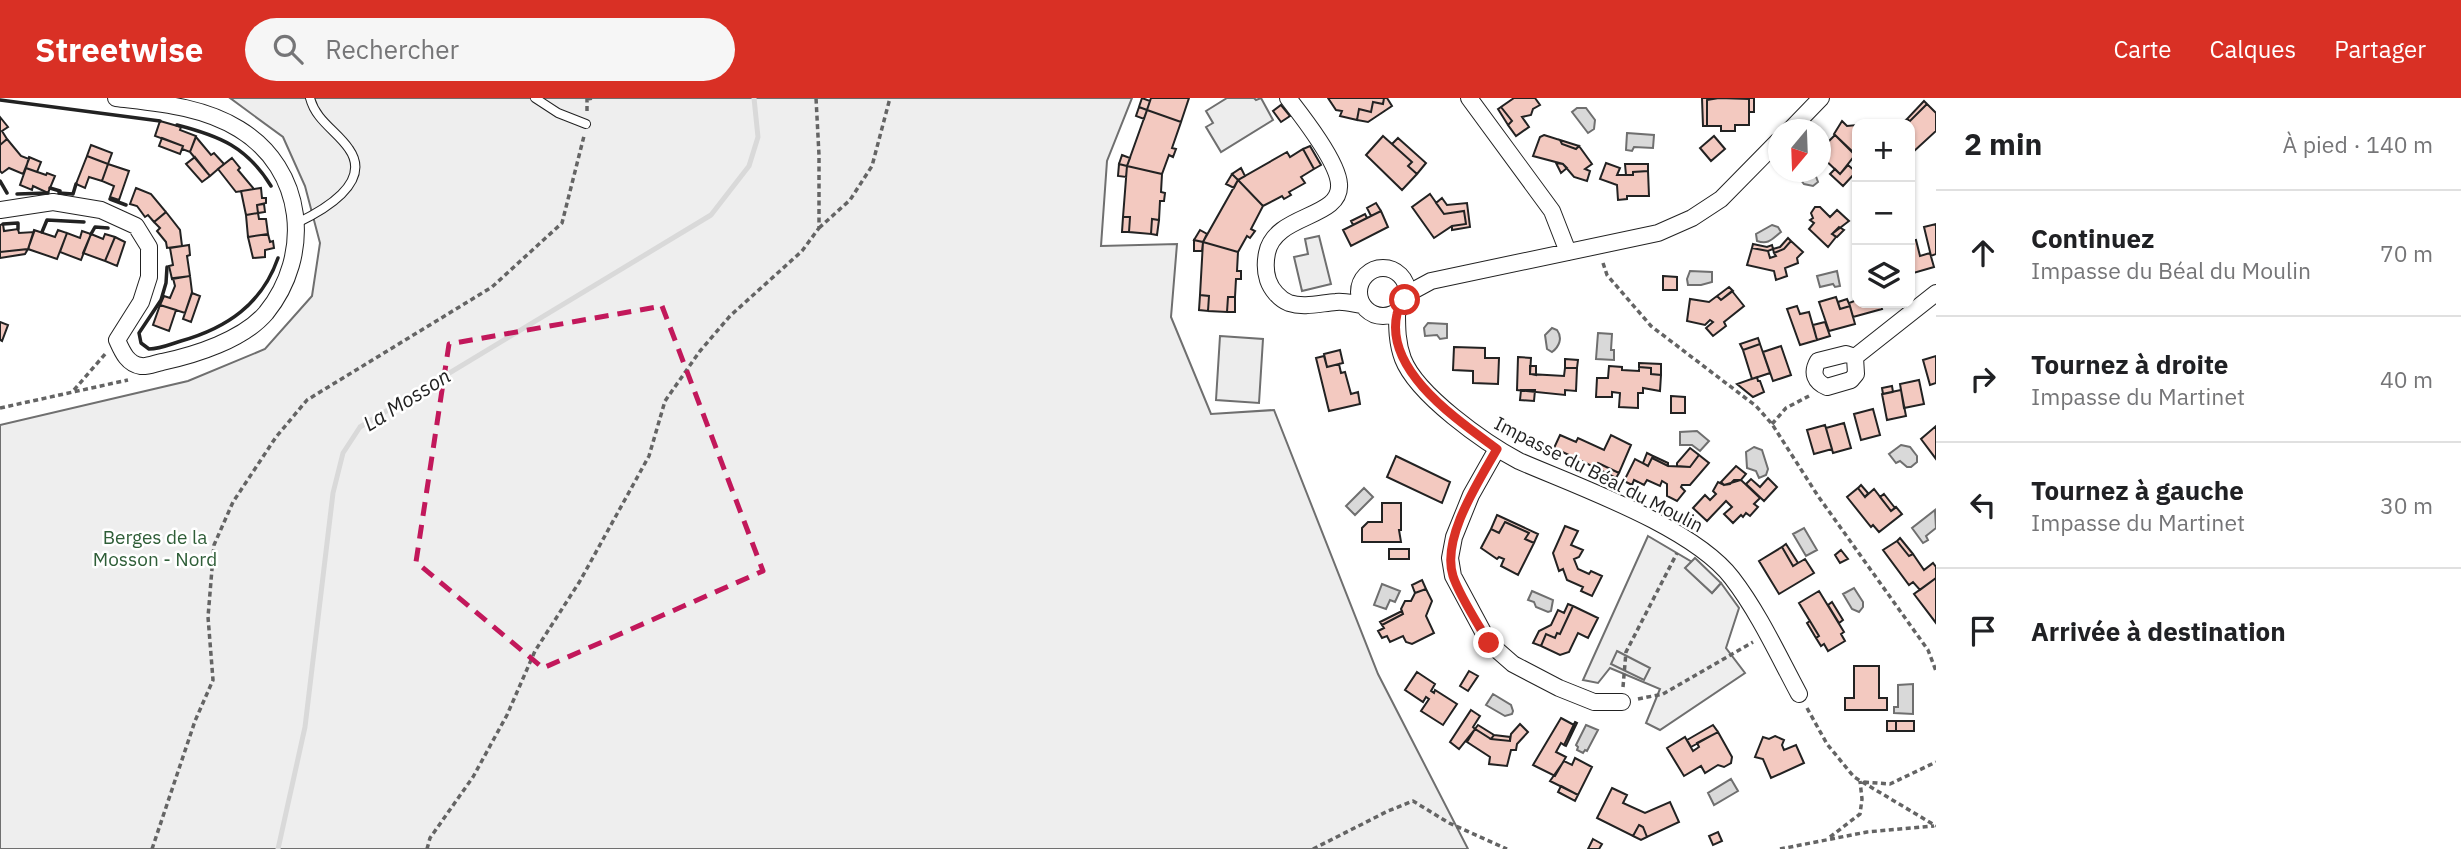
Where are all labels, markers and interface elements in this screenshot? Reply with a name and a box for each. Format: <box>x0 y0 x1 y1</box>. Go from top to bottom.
search box <box>245 18 735 81</box>
text: Streetwise <box>35 28 203 71</box>
icon: search <box>269 30 307 68</box>
text: Rechercher <box>325 32 459 66</box>
text: Carte <box>2113 33 2172 65</box>
text: Calques <box>2210 33 2296 65</box>
text: Partager <box>2334 33 2426 65</box>
north arrow <box>1768 119 1831 182</box>
map controls <box>1852 119 1915 308</box>
button: + <box>1852 119 1915 182</box>
text: 2 min <box>1964 124 2042 163</box>
text: À pied · 140 m <box>2283 129 2433 159</box>
button: − <box>1852 182 1915 245</box>
text: Continuez <box>2031 221 2154 255</box>
icon: ahead <box>1964 234 2002 272</box>
text: 70 m <box>2380 238 2433 268</box>
button: layers <box>1852 245 1915 308</box>
text: Impasse du Béal du Moulin <box>2031 255 2311 285</box>
route start <box>1389 284 1420 315</box>
text: Tournez à droite <box>2031 347 2228 381</box>
icon: right <box>1964 360 2002 398</box>
water label: La Mosson <box>357 361 456 437</box>
text: 40 m <box>2380 364 2433 394</box>
text: Impasse du Martinet <box>2031 381 2245 411</box>
street label: Impasse du Béal du Moulin <box>1490 411 1708 537</box>
text: Tournez à gauche <box>2031 473 2244 507</box>
icon: left <box>1964 486 2002 524</box>
text: 30 m <box>2380 490 2433 520</box>
text: Impasse du Martinet <box>2031 507 2245 537</box>
park label: Berges de la Mosson - Nord <box>93 525 217 571</box>
icon: arrive <box>1964 612 2002 650</box>
text: Arrivée à destination <box>2031 614 2286 648</box>
route end <box>1473 627 1504 658</box>

